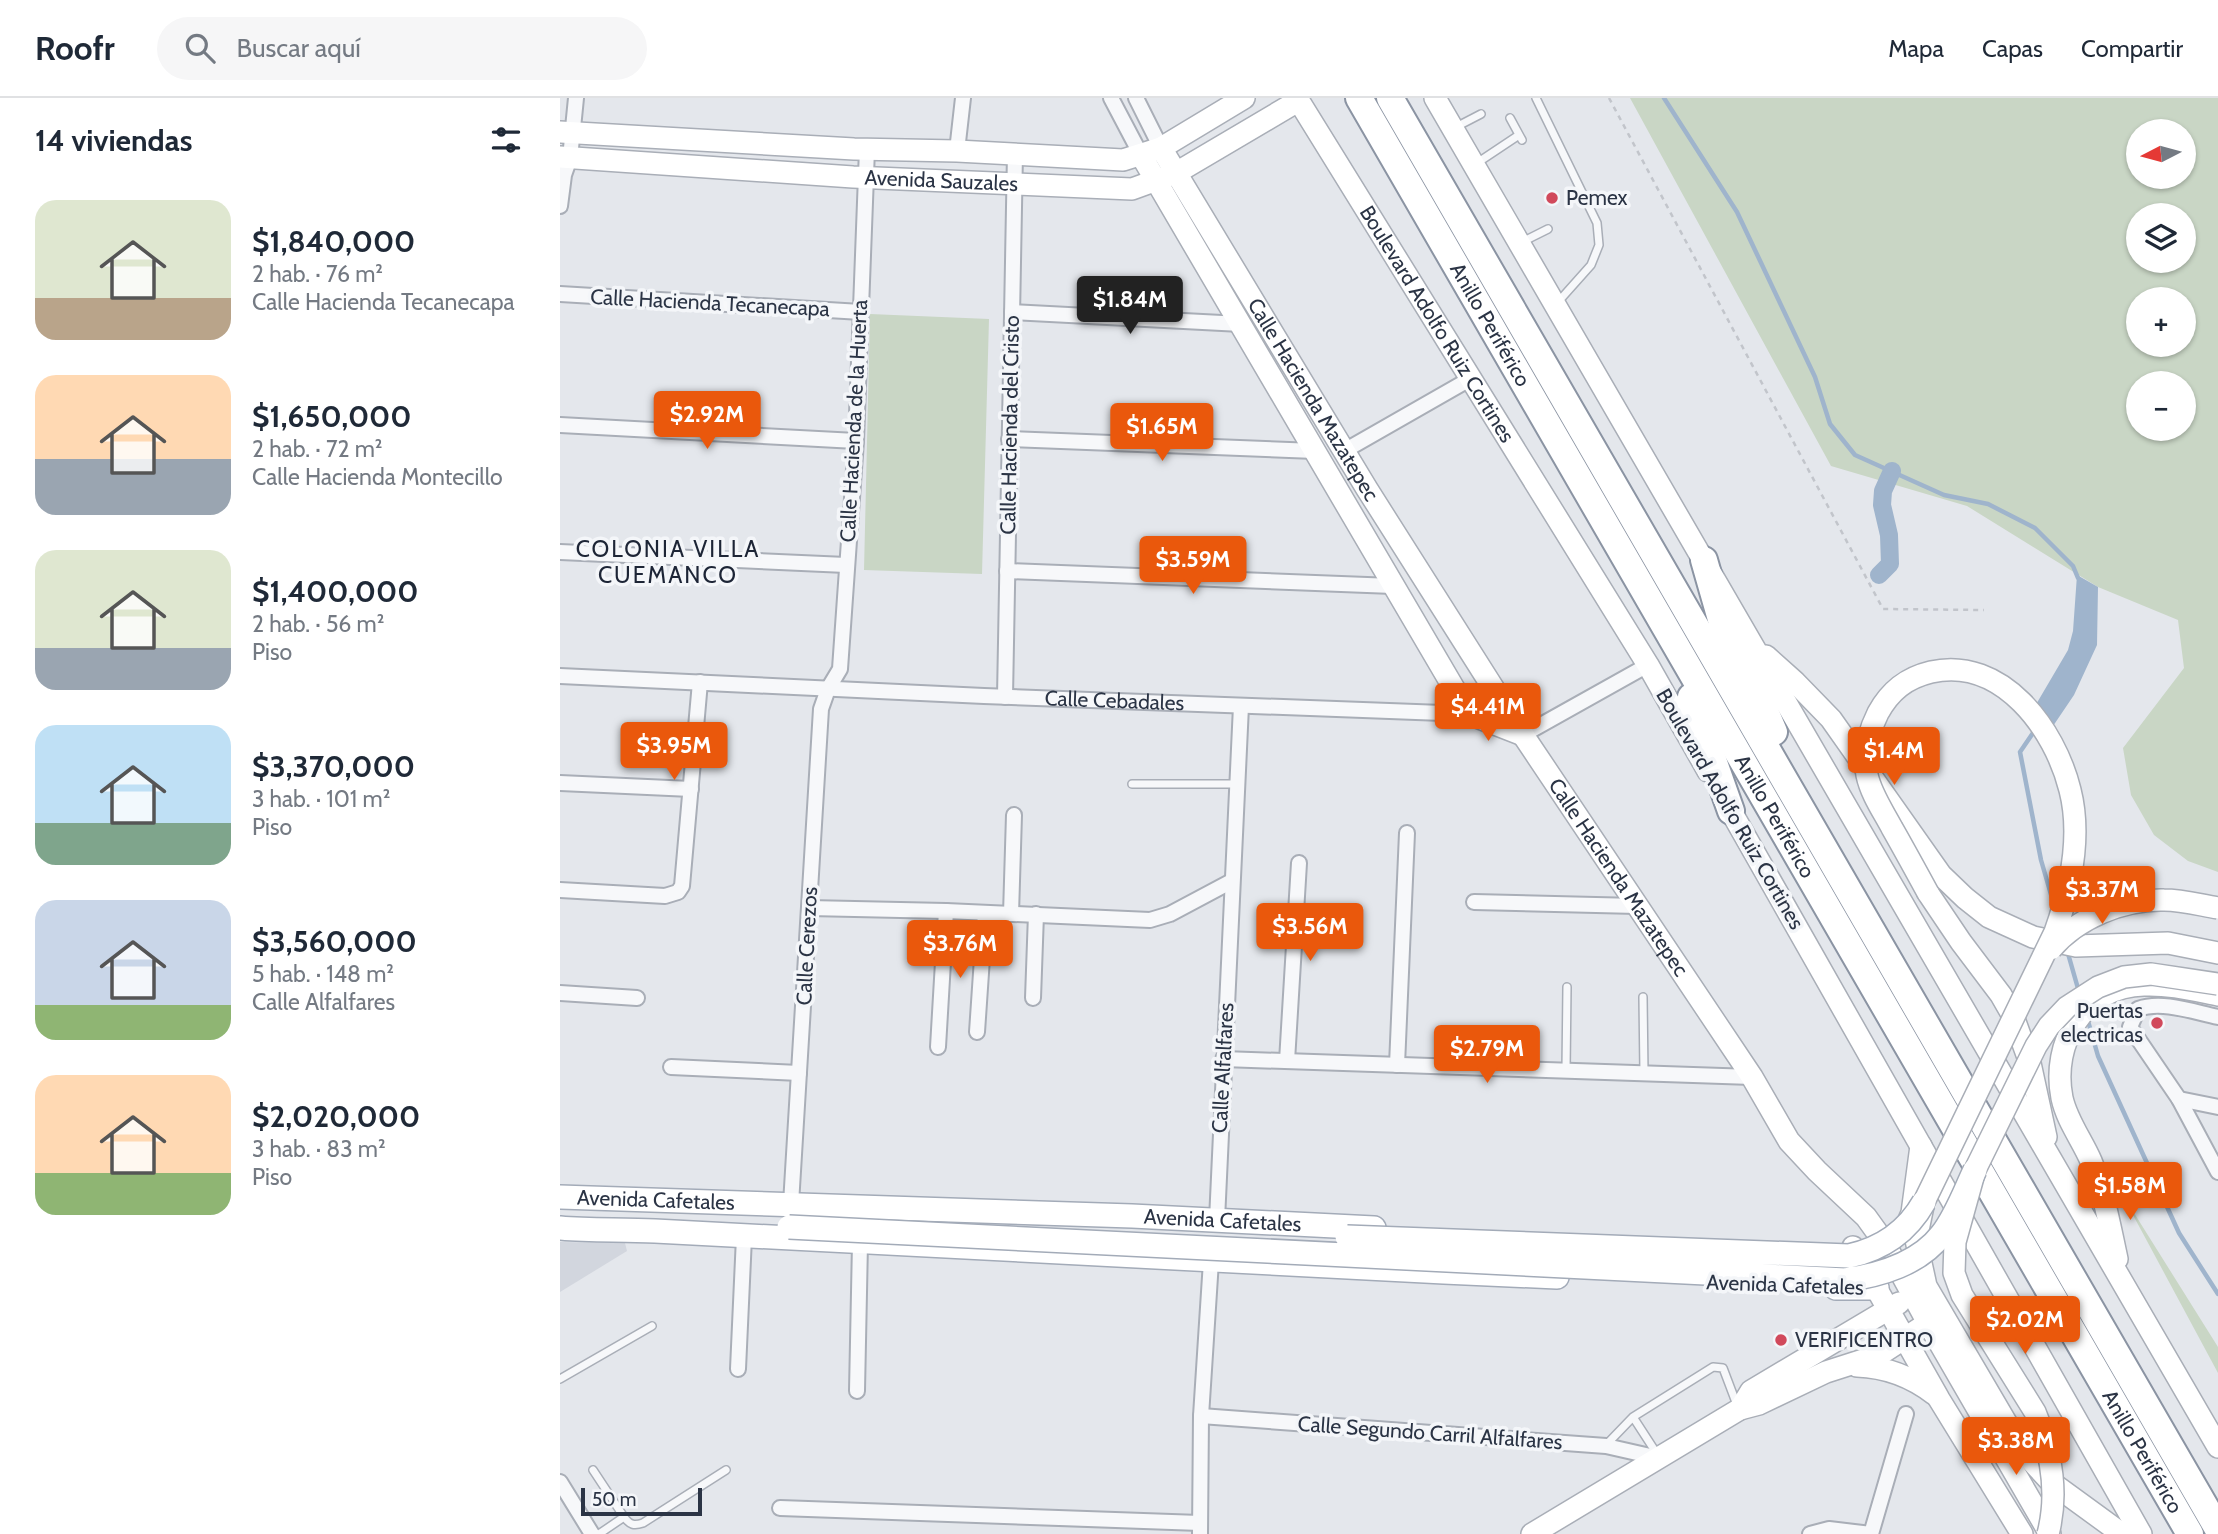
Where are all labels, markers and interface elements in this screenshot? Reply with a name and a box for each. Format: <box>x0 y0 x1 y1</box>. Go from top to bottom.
search box <box>157 17 647 80</box>
text: Roofr <box>35 28 115 68</box>
icon: search <box>181 29 219 67</box>
text: Buscar aquí <box>237 32 361 64</box>
text: Mapa <box>1888 34 1944 63</box>
text: Capas <box>1982 34 2043 63</box>
text: Compartir <box>2081 34 2183 63</box>
north arrow <box>2126 119 2196 189</box>
map controls <box>2126 119 2196 441</box>
icon: filters <box>487 121 525 159</box>
text: 14 viviendas <box>35 122 192 159</box>
street label: Avenida Sauzales <box>864 165 1019 196</box>
place label: Pemex <box>1566 185 1628 210</box>
marker: Pemex <box>1544 190 1560 206</box>
street label: Boulevard Adolfo Ruiz Cortines <box>1355 201 1520 447</box>
button: layers <box>2126 203 2196 273</box>
text: $1,840,000 <box>252 223 415 260</box>
icon: home <box>91 228 175 312</box>
street label: Anillo Periférico <box>1445 258 1536 391</box>
text: 2 hab. · 76 m² <box>252 260 383 288</box>
pin: $1.84M <box>1073 276 1187 336</box>
street label: Calle Hacienda Tecanecapa <box>590 284 830 321</box>
text: $1.84M <box>1093 285 1167 313</box>
button: + <box>2126 287 2196 357</box>
text: Calle Hacienda Tecanecapa <box>252 288 515 316</box>
street label: Calle Hacienda Mazatepec <box>1243 293 1384 506</box>
street label: Calle Hacienda de la Huerta <box>835 299 872 543</box>
street label: Calle Hacienda del Cristo <box>995 315 1024 535</box>
button: − <box>2126 371 2196 441</box>
pin: $2.92M <box>650 392 764 451</box>
text: $1,650,000 <box>252 398 411 435</box>
text: $2.92M <box>670 400 744 428</box>
icon: home <box>91 403 175 487</box>
pin: $1.65M <box>1105 404 1219 463</box>
text: $1.65M <box>1126 412 1198 440</box>
text: 2 hab. · 72 m² <box>252 435 383 463</box>
text: Calle Hacienda Montecillo <box>252 463 503 491</box>
district label: COLONIA VILLA CUEMANCO <box>576 535 760 589</box>
pin: $3.59M <box>1136 536 1250 596</box>
text: $3.59M <box>1155 545 1231 573</box>
text: $1,400,000 <box>252 573 418 610</box>
icon: home <box>91 578 175 662</box>
text: 2 hab. · 56 m² <box>252 610 384 638</box>
text: Piso <box>252 638 292 666</box>
pin: $4.41M <box>1431 684 1545 743</box>
street label: Boulevard Adolfo Ruiz Cortines <box>1651 684 1810 934</box>
street label: Calle Cebadales <box>1044 685 1185 715</box>
text: $4.41M <box>1451 692 1525 720</box>
pin: $3.95M <box>617 722 731 782</box>
pin: $1.4M <box>1845 728 1943 787</box>
text: $3.95M <box>637 731 711 759</box>
text: $1.4M <box>1864 736 1924 764</box>
text: $3,370,000 <box>252 748 415 785</box>
street label: Anillo Periférico <box>1730 750 1821 882</box>
icon: home <box>91 753 175 837</box>
street label: Calle Hacienda Mazatepec <box>1544 773 1694 981</box>
text: 3 hab. · 101 m² <box>252 785 390 813</box>
text: Piso <box>252 813 292 841</box>
pin: $3.37M <box>2045 866 2159 926</box>
text: $3.37M <box>2065 875 2139 903</box>
street label: Calle Cerezos <box>791 886 822 1006</box>
pin: $3.56M <box>1253 904 1367 963</box>
text: $3.56M <box>1272 912 1348 940</box>
pin: $3.76M <box>903 920 1017 980</box>
text: $3,560,000 <box>252 923 417 960</box>
icon: home <box>91 928 175 1012</box>
text: $3.76M <box>923 929 997 957</box>
text: 5 hab. · 148 m² <box>252 960 394 988</box>
text: Calle Alfalfares <box>252 988 395 1016</box>
place label: Puertas electricas <box>2061 998 2143 1047</box>
street label: Calle Alfalfares <box>1207 1002 1238 1134</box>
marker: Puertas electricas <box>2149 1015 2165 1031</box>
pin: $2.79M <box>1430 1026 1544 1085</box>
text: $2.79M <box>1450 1034 1524 1062</box>
text: $2,020,000 <box>252 1098 420 1135</box>
icon: home <box>91 1103 175 1187</box>
text: 3 hab. · 83 m² <box>252 1135 386 1163</box>
pin: $1.58M <box>2073 1162 2187 1222</box>
text: Piso <box>252 1163 292 1191</box>
text: $1.58M <box>2094 1171 2166 1199</box>
street label: Avenida Cafetales <box>577 1185 736 1215</box>
street label: Avenida Cafetales <box>1143 1204 1302 1236</box>
street label: Avenida Cafetales <box>1706 1269 1865 1300</box>
pin: $2.02M <box>1968 1296 2082 1356</box>
text: $2.02M <box>1986 1305 2064 1333</box>
place label: VERIFICENTRO <box>1795 1327 1933 1352</box>
marker: VERIFICENTRO <box>1773 1332 1789 1348</box>
street label: Anillo Periférico <box>2097 1385 2188 1518</box>
street label: Calle Segundo Carril Alfalfares <box>1297 1411 1564 1454</box>
pin: $3.38M <box>1959 1418 2073 1477</box>
text: $3.38M <box>1978 1426 2054 1454</box>
scale bar <box>581 1485 702 1517</box>
text: 50 m <box>592 1488 636 1511</box>

